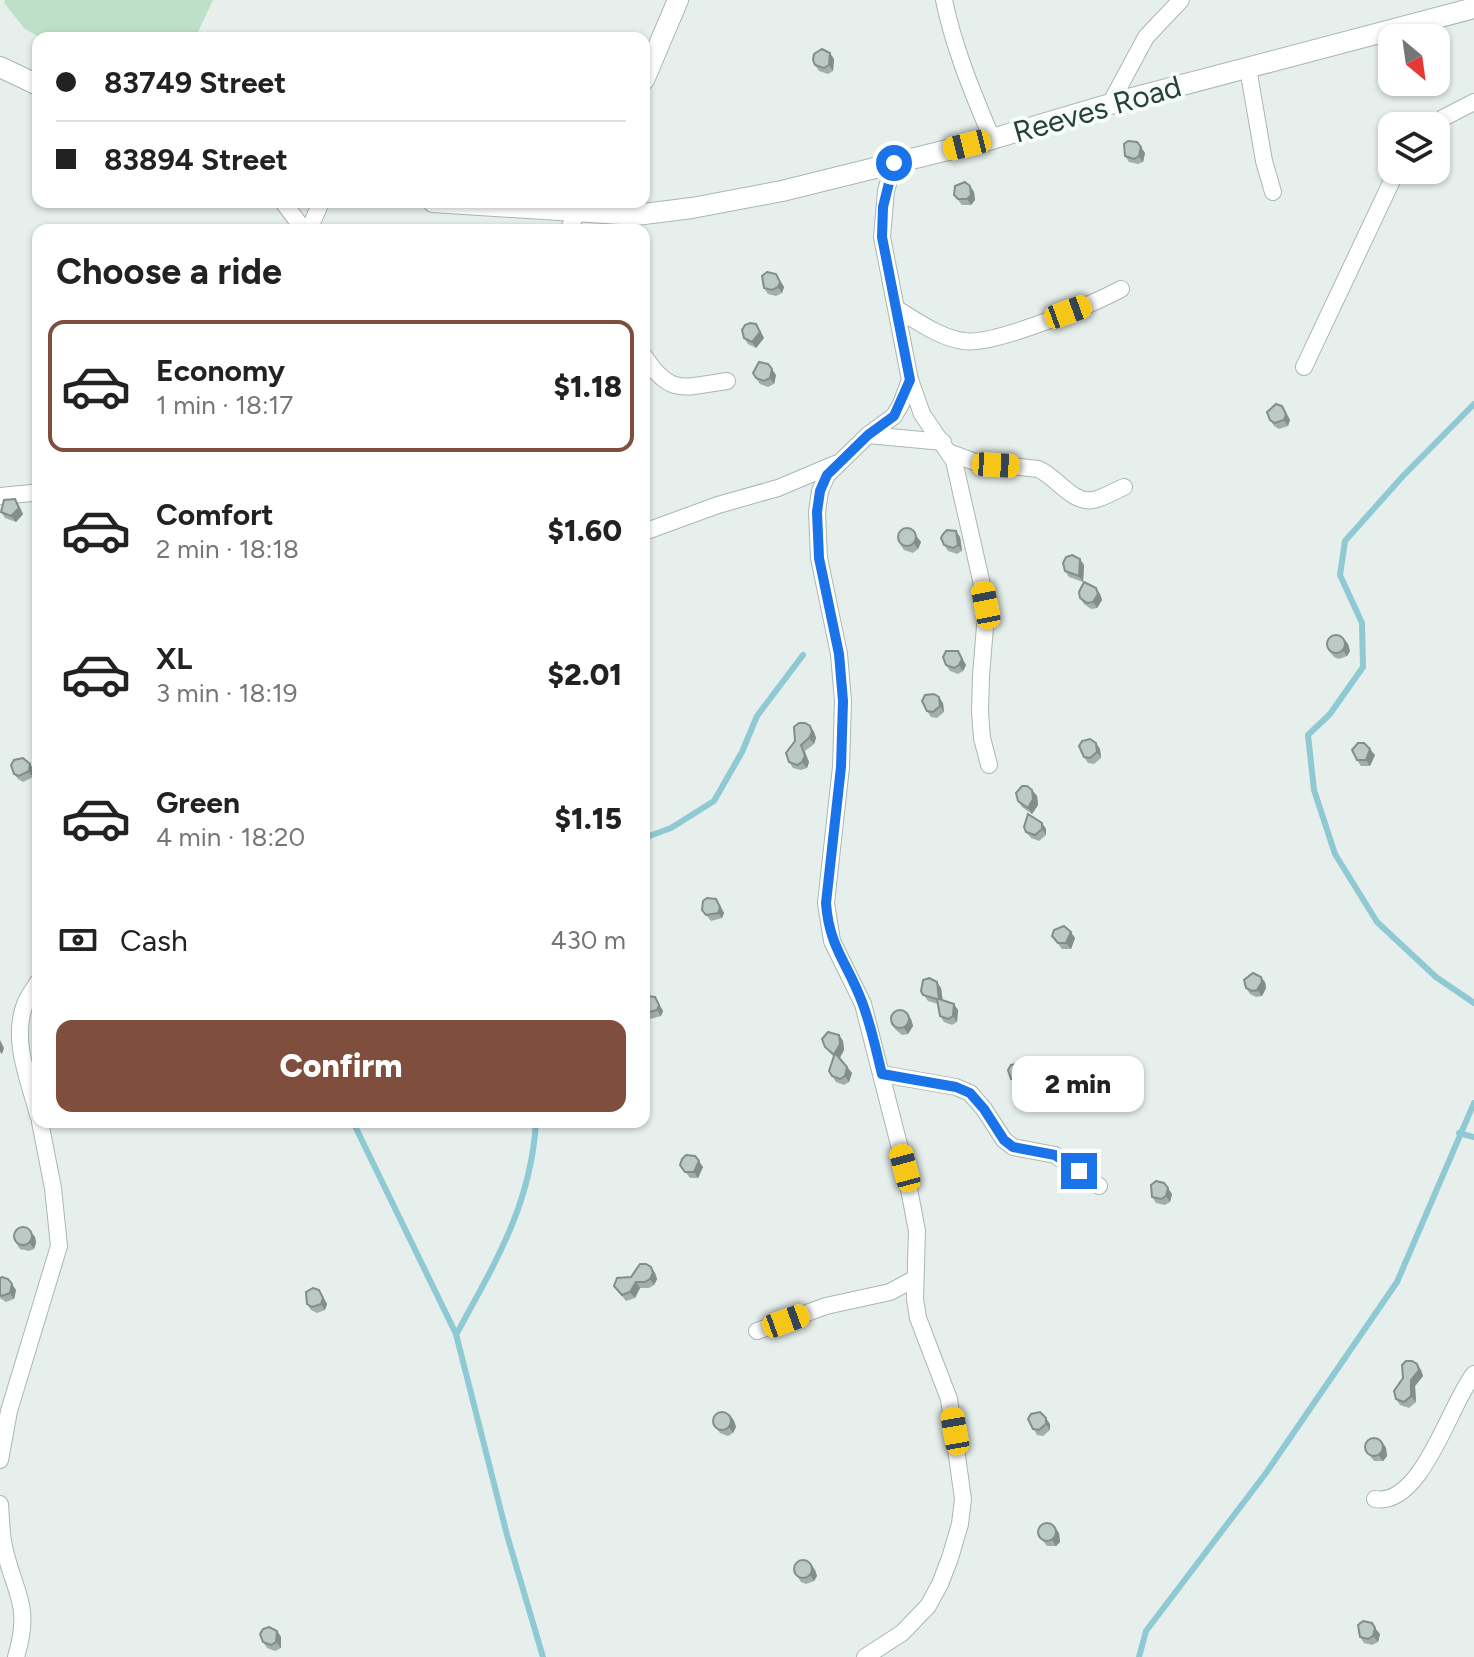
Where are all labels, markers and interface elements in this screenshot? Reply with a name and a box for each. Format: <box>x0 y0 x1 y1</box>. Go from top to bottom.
north arrow <box>1378 24 1450 96</box>
map controls <box>1378 24 1450 184</box>
text: 83749 Street <box>104 64 286 101</box>
street label: Reeves Road <box>1009 67 1185 151</box>
button: layers <box>1378 112 1450 184</box>
car <box>941 128 993 162</box>
text: 83894 Street <box>104 141 288 178</box>
route start <box>876 145 912 181</box>
text: Choose a ride <box>56 250 282 293</box>
car <box>1041 293 1095 331</box>
icon: car <box>60 350 132 422</box>
text: Economy <box>156 352 285 389</box>
text: $1.18 <box>554 368 622 405</box>
text: 1 min · 18:17 <box>156 389 293 421</box>
car <box>971 452 1021 478</box>
icon: car <box>60 494 132 566</box>
text: Comfort <box>156 496 274 533</box>
text: $1.60 <box>548 512 622 549</box>
text: 2 min · 18:18 <box>156 533 299 565</box>
car <box>970 579 1002 631</box>
icon: car <box>60 638 132 710</box>
text: XL <box>156 640 192 677</box>
text: $2.01 <box>548 656 622 693</box>
text: 3 min · 18:19 <box>156 677 297 709</box>
icon: car <box>60 782 132 854</box>
text: Green <box>156 784 240 821</box>
text: $1.15 <box>554 800 622 837</box>
text: 4 min · 18:20 <box>156 821 305 853</box>
icon: cash <box>56 918 100 962</box>
text: Cash <box>120 922 188 959</box>
text: 430 m <box>550 924 626 956</box>
button: Confirm <box>56 1020 626 1112</box>
callout: 2 min <box>1013 1055 1145 1111</box>
text: 2 min <box>1045 1068 1111 1100</box>
car <box>887 1142 923 1194</box>
route end <box>1061 1153 1097 1189</box>
car <box>759 1302 813 1340</box>
car <box>939 1405 971 1457</box>

